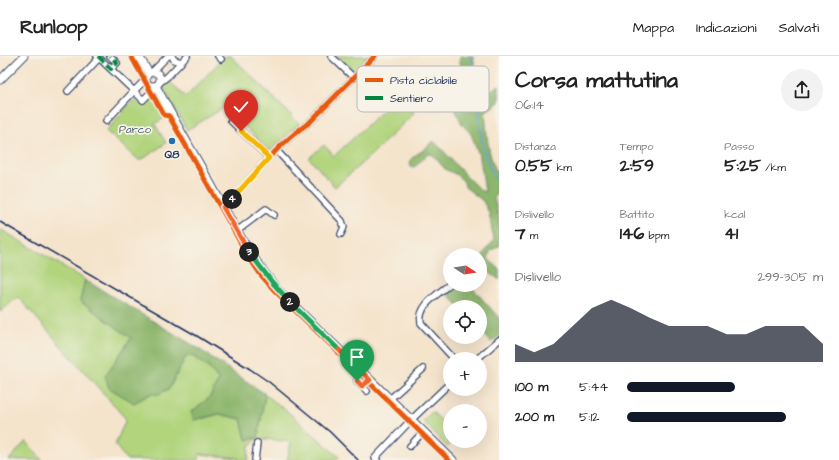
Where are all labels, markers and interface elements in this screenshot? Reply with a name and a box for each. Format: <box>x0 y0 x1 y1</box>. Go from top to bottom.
text: Runloop <box>20 14 88 41</box>
text: Mappa <box>633 18 674 38</box>
text: Indicazioni <box>696 18 757 38</box>
text: Salvati <box>779 18 819 38</box>
text: Corsa mattutina <box>515 65 678 96</box>
legend <box>357 66 489 112</box>
button: share <box>781 69 823 111</box>
text: Pista ciclabile <box>390 73 457 88</box>
pin <box>224 90 258 131</box>
text: Sentiero <box>390 91 434 106</box>
icon: check <box>230 96 252 118</box>
text: 06:14 <box>515 96 544 114</box>
park label: Parco <box>119 122 152 137</box>
marker: Q8 <box>167 136 177 146</box>
text: Distanza <box>515 139 556 154</box>
text: Tempo <box>620 139 653 154</box>
text: Passo <box>724 139 754 154</box>
place label: Q8 <box>165 147 180 162</box>
text: 0.55 <box>515 154 552 178</box>
text: 2:59 <box>620 154 654 178</box>
text: 5:25 <box>724 154 761 178</box>
text: km <box>552 160 572 175</box>
text: /km <box>761 160 786 175</box>
pin: 4 <box>222 189 242 209</box>
text: 4 <box>228 191 236 206</box>
text: Dislivello <box>515 207 554 222</box>
text: Battito <box>620 207 654 222</box>
text: kcal <box>724 207 745 222</box>
text: 7 <box>515 222 525 246</box>
text: 146 <box>620 222 644 246</box>
text: 41 <box>724 222 738 246</box>
text: m <box>525 228 538 243</box>
text: bpm <box>644 228 669 243</box>
pin: 3 <box>239 242 259 262</box>
text: 3 <box>246 244 252 259</box>
north arrow <box>443 248 487 292</box>
map controls <box>443 248 487 448</box>
text: Dislivello <box>515 268 561 286</box>
text: 299–305 m <box>757 268 823 286</box>
pin: 2 <box>280 292 300 312</box>
text: 2 <box>287 294 293 309</box>
button: locate <box>443 300 487 344</box>
pin <box>340 340 374 381</box>
icon: arrive <box>346 346 368 368</box>
button: + <box>443 352 487 396</box>
text: 100 m <box>515 378 548 396</box>
text: 5:44 <box>579 378 608 396</box>
button: − <box>443 404 487 448</box>
text: 200 m <box>515 408 554 426</box>
text: 5:12 <box>579 408 599 426</box>

